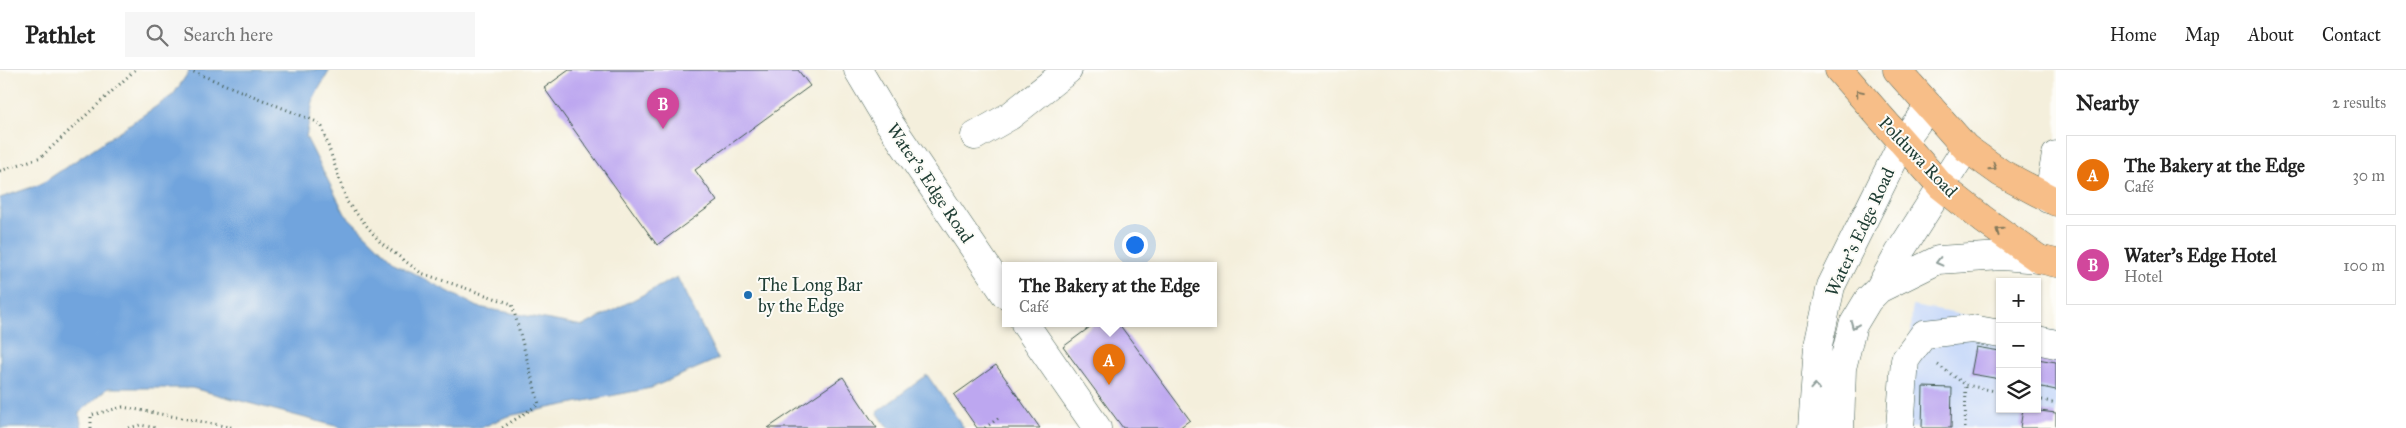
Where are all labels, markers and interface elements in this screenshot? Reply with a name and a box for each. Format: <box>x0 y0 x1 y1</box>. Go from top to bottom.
search box <box>125 12 475 57</box>
text: Pathlet <box>25 20 95 50</box>
icon: search <box>143 21 171 49</box>
text: Search here <box>183 23 273 46</box>
text: Home <box>2110 24 2157 46</box>
text: Map <box>2185 24 2220 46</box>
text: About <box>2248 24 2294 46</box>
text: Contact <box>2322 24 2381 46</box>
pin: B <box>647 88 679 129</box>
one-way arrow <box>1856 90 1865 99</box>
text: Nearby <box>2076 90 2139 116</box>
text: 2 results <box>2332 93 2386 112</box>
street label: Polduwa Road <box>1874 112 1962 202</box>
street label: Water's Edge Road <box>881 119 978 248</box>
text: The Bakery at the Edge <box>2124 154 2305 177</box>
one-way arrow <box>1987 161 1997 170</box>
street label: Water's Edge Road <box>1821 164 1900 300</box>
text: A <box>2088 166 2098 185</box>
text: 30 m <box>2352 166 2385 185</box>
text: Café <box>2124 177 2154 196</box>
one-way arrow <box>1995 228 2005 237</box>
your location <box>1122 232 1148 258</box>
text: Water's Edge Hotel <box>2124 244 2276 267</box>
one-way arrow <box>1935 256 1943 266</box>
text: B <box>2088 256 2098 275</box>
text: 100 m <box>2343 256 2385 275</box>
popup <box>1002 262 1217 327</box>
text: Hotel <box>2124 267 2162 286</box>
place label: The Long Bar by the Edge <box>758 274 863 318</box>
text: The Bakery at the Edge <box>1019 274 1200 297</box>
map controls <box>1996 278 2041 413</box>
button: + <box>1996 278 2041 323</box>
marker: The Long Bar by the Edge <box>742 289 754 301</box>
text: Café <box>1019 297 1049 316</box>
one-way arrow <box>1850 320 1861 329</box>
button: − <box>1996 323 2041 368</box>
pin: A <box>1093 344 1125 385</box>
button: layers <box>1996 368 2041 413</box>
one-way arrow <box>1809 383 1820 391</box>

